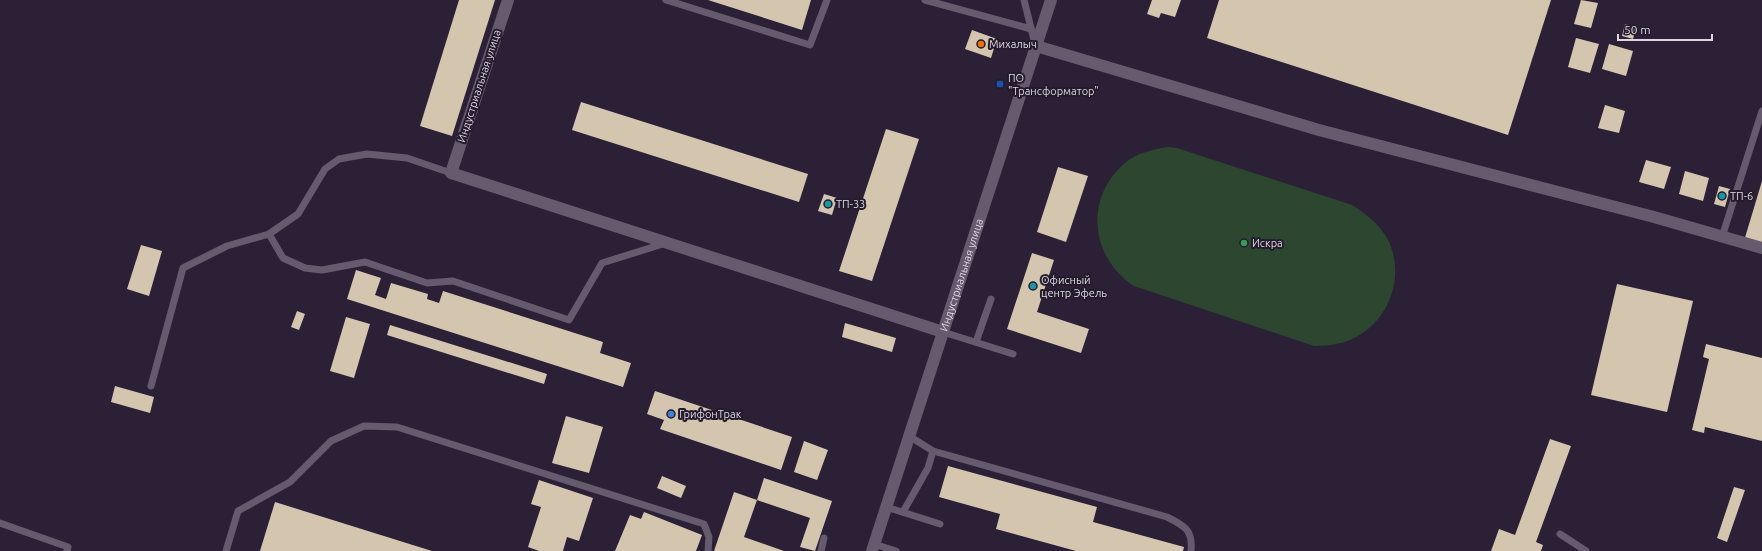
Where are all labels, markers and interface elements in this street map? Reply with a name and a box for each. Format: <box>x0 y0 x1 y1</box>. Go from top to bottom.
scale bar <box>1618 16 1712 42</box>
text: 50 m <box>1624 23 1651 36</box>
street label: Индустриальная улица <box>455 28 503 144</box>
place label: Михалыч <box>989 38 1037 50</box>
marker: Михалыч <box>976 39 986 49</box>
place label: ПО "Трансформатор" <box>1008 72 1099 97</box>
marker: ПО "Трансформатор" <box>995 79 1005 89</box>
place label: ТП-6 <box>1730 190 1753 202</box>
marker: ТП-6 <box>1717 191 1727 201</box>
place label: ТП-33 <box>836 198 865 210</box>
marker: ТП-33 <box>823 199 833 209</box>
street label: Индустриальная улица <box>938 217 986 333</box>
place label: Искра <box>1252 237 1283 249</box>
marker: Искра <box>1239 238 1249 248</box>
place label: Офисный центр Эфель <box>1041 274 1107 299</box>
marker: Офисный центр Эфель <box>1028 281 1038 291</box>
place label: ГрифонТрак <box>679 408 742 420</box>
marker: ГрифонТрак <box>666 409 676 419</box>

